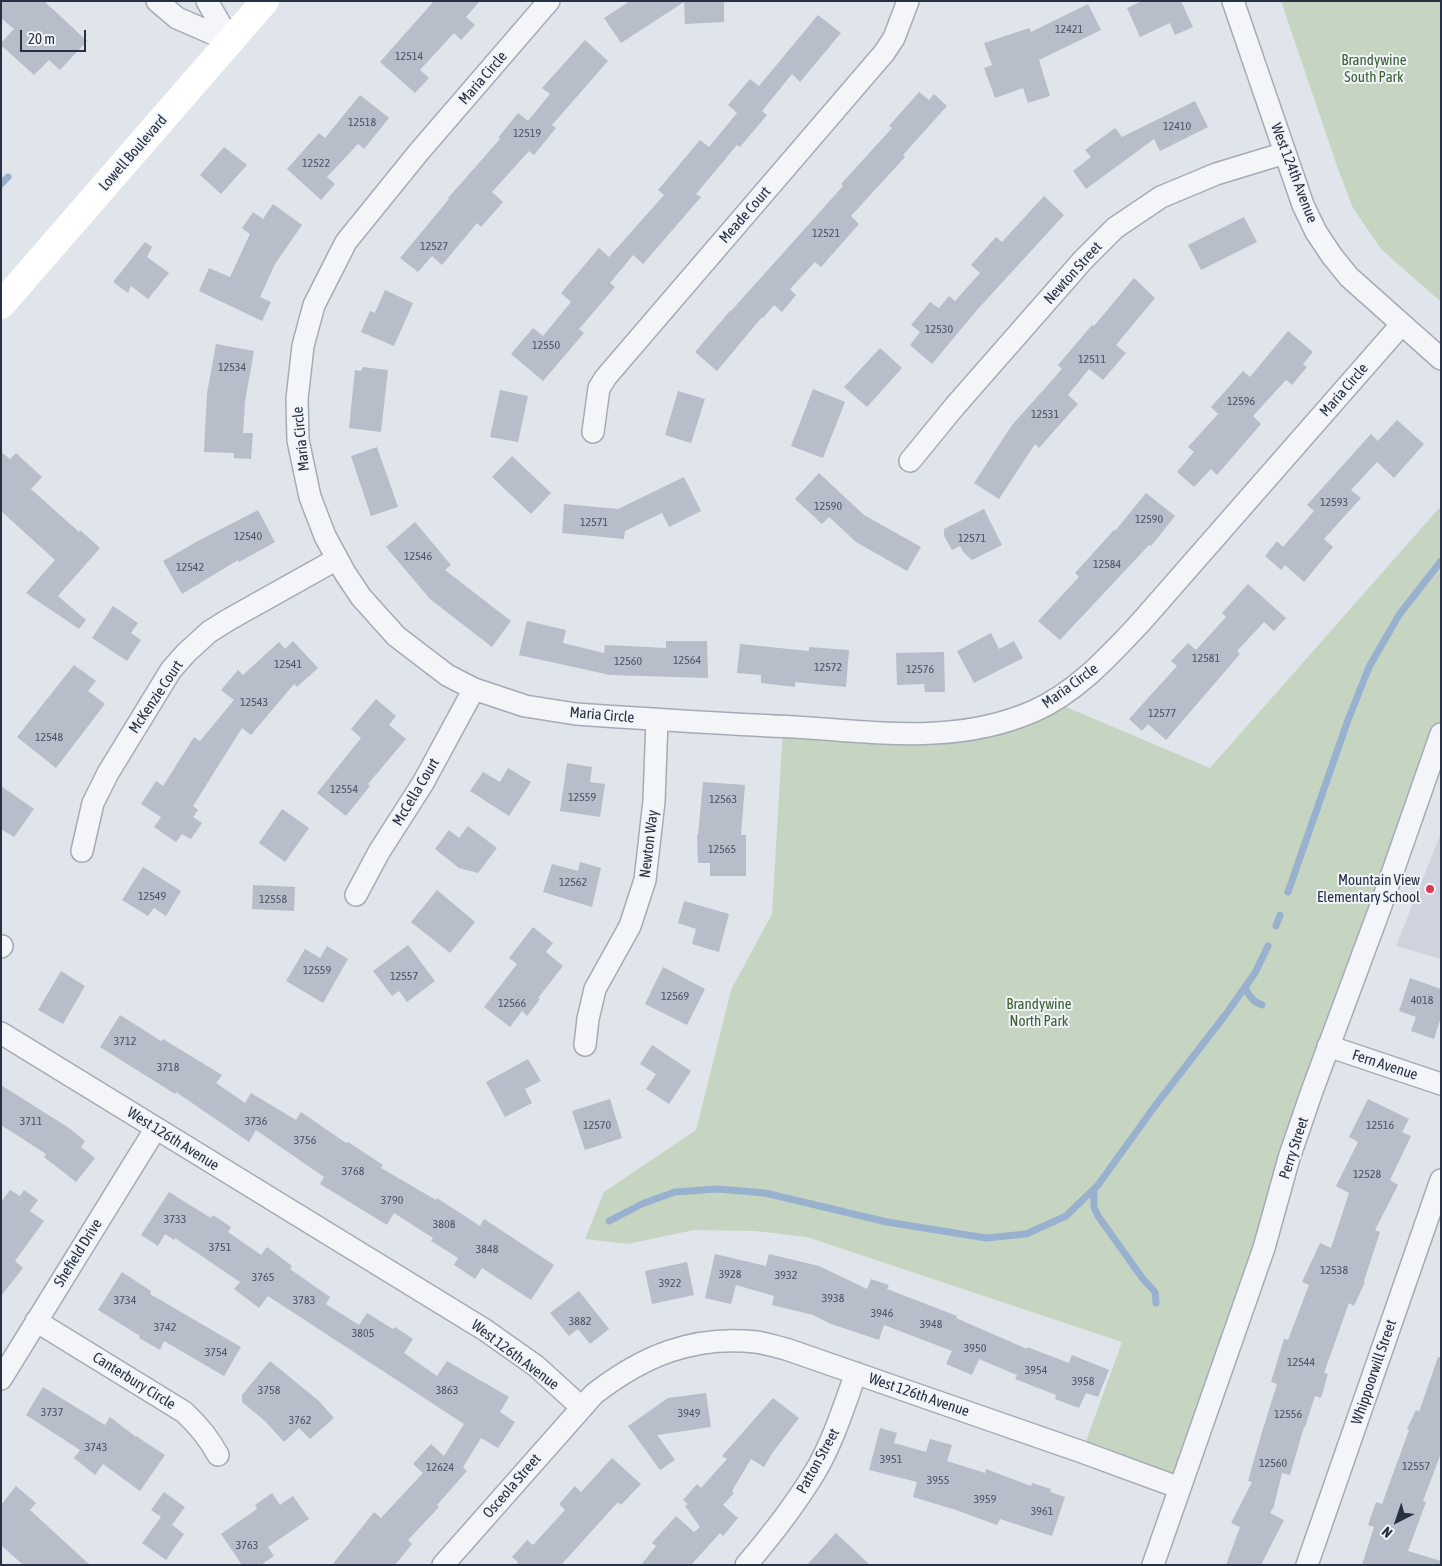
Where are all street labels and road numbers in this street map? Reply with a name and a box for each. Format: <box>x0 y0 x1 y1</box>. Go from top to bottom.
street label: Maria Circle <box>455 48 511 108</box>
street label: Lowell Boulevard <box>95 111 171 195</box>
street label: West 124th Avenue <box>1267 121 1321 225</box>
street label: Meade Court <box>715 183 775 247</box>
street label: Newton Street <box>1040 238 1106 308</box>
street label: Maria Circle <box>1316 360 1372 420</box>
street label: Maria Circle <box>289 406 313 472</box>
street label: McKenzie Court <box>125 657 187 737</box>
street label: Maria Circle <box>1039 660 1101 712</box>
street label: Maria Circle <box>569 703 635 727</box>
street label: McCella Court <box>389 755 443 829</box>
street label: Newton Way <box>636 809 662 879</box>
street label: Fern Avenue <box>1350 1046 1420 1084</box>
street label: West 126th Avenue <box>124 1103 222 1175</box>
street label: Perry Street <box>1276 1115 1312 1181</box>
street label: Shefield Drive <box>50 1216 106 1290</box>
street label: West 126th Avenue <box>468 1316 562 1394</box>
street label: Whippoorwill Street <box>1348 1317 1400 1427</box>
street label: Canterbury Circle <box>89 1348 179 1414</box>
street label: West 126th Avenue <box>866 1369 972 1421</box>
street label: Patton Street <box>793 1425 843 1497</box>
street label: Osceola Street <box>479 1450 545 1522</box>

